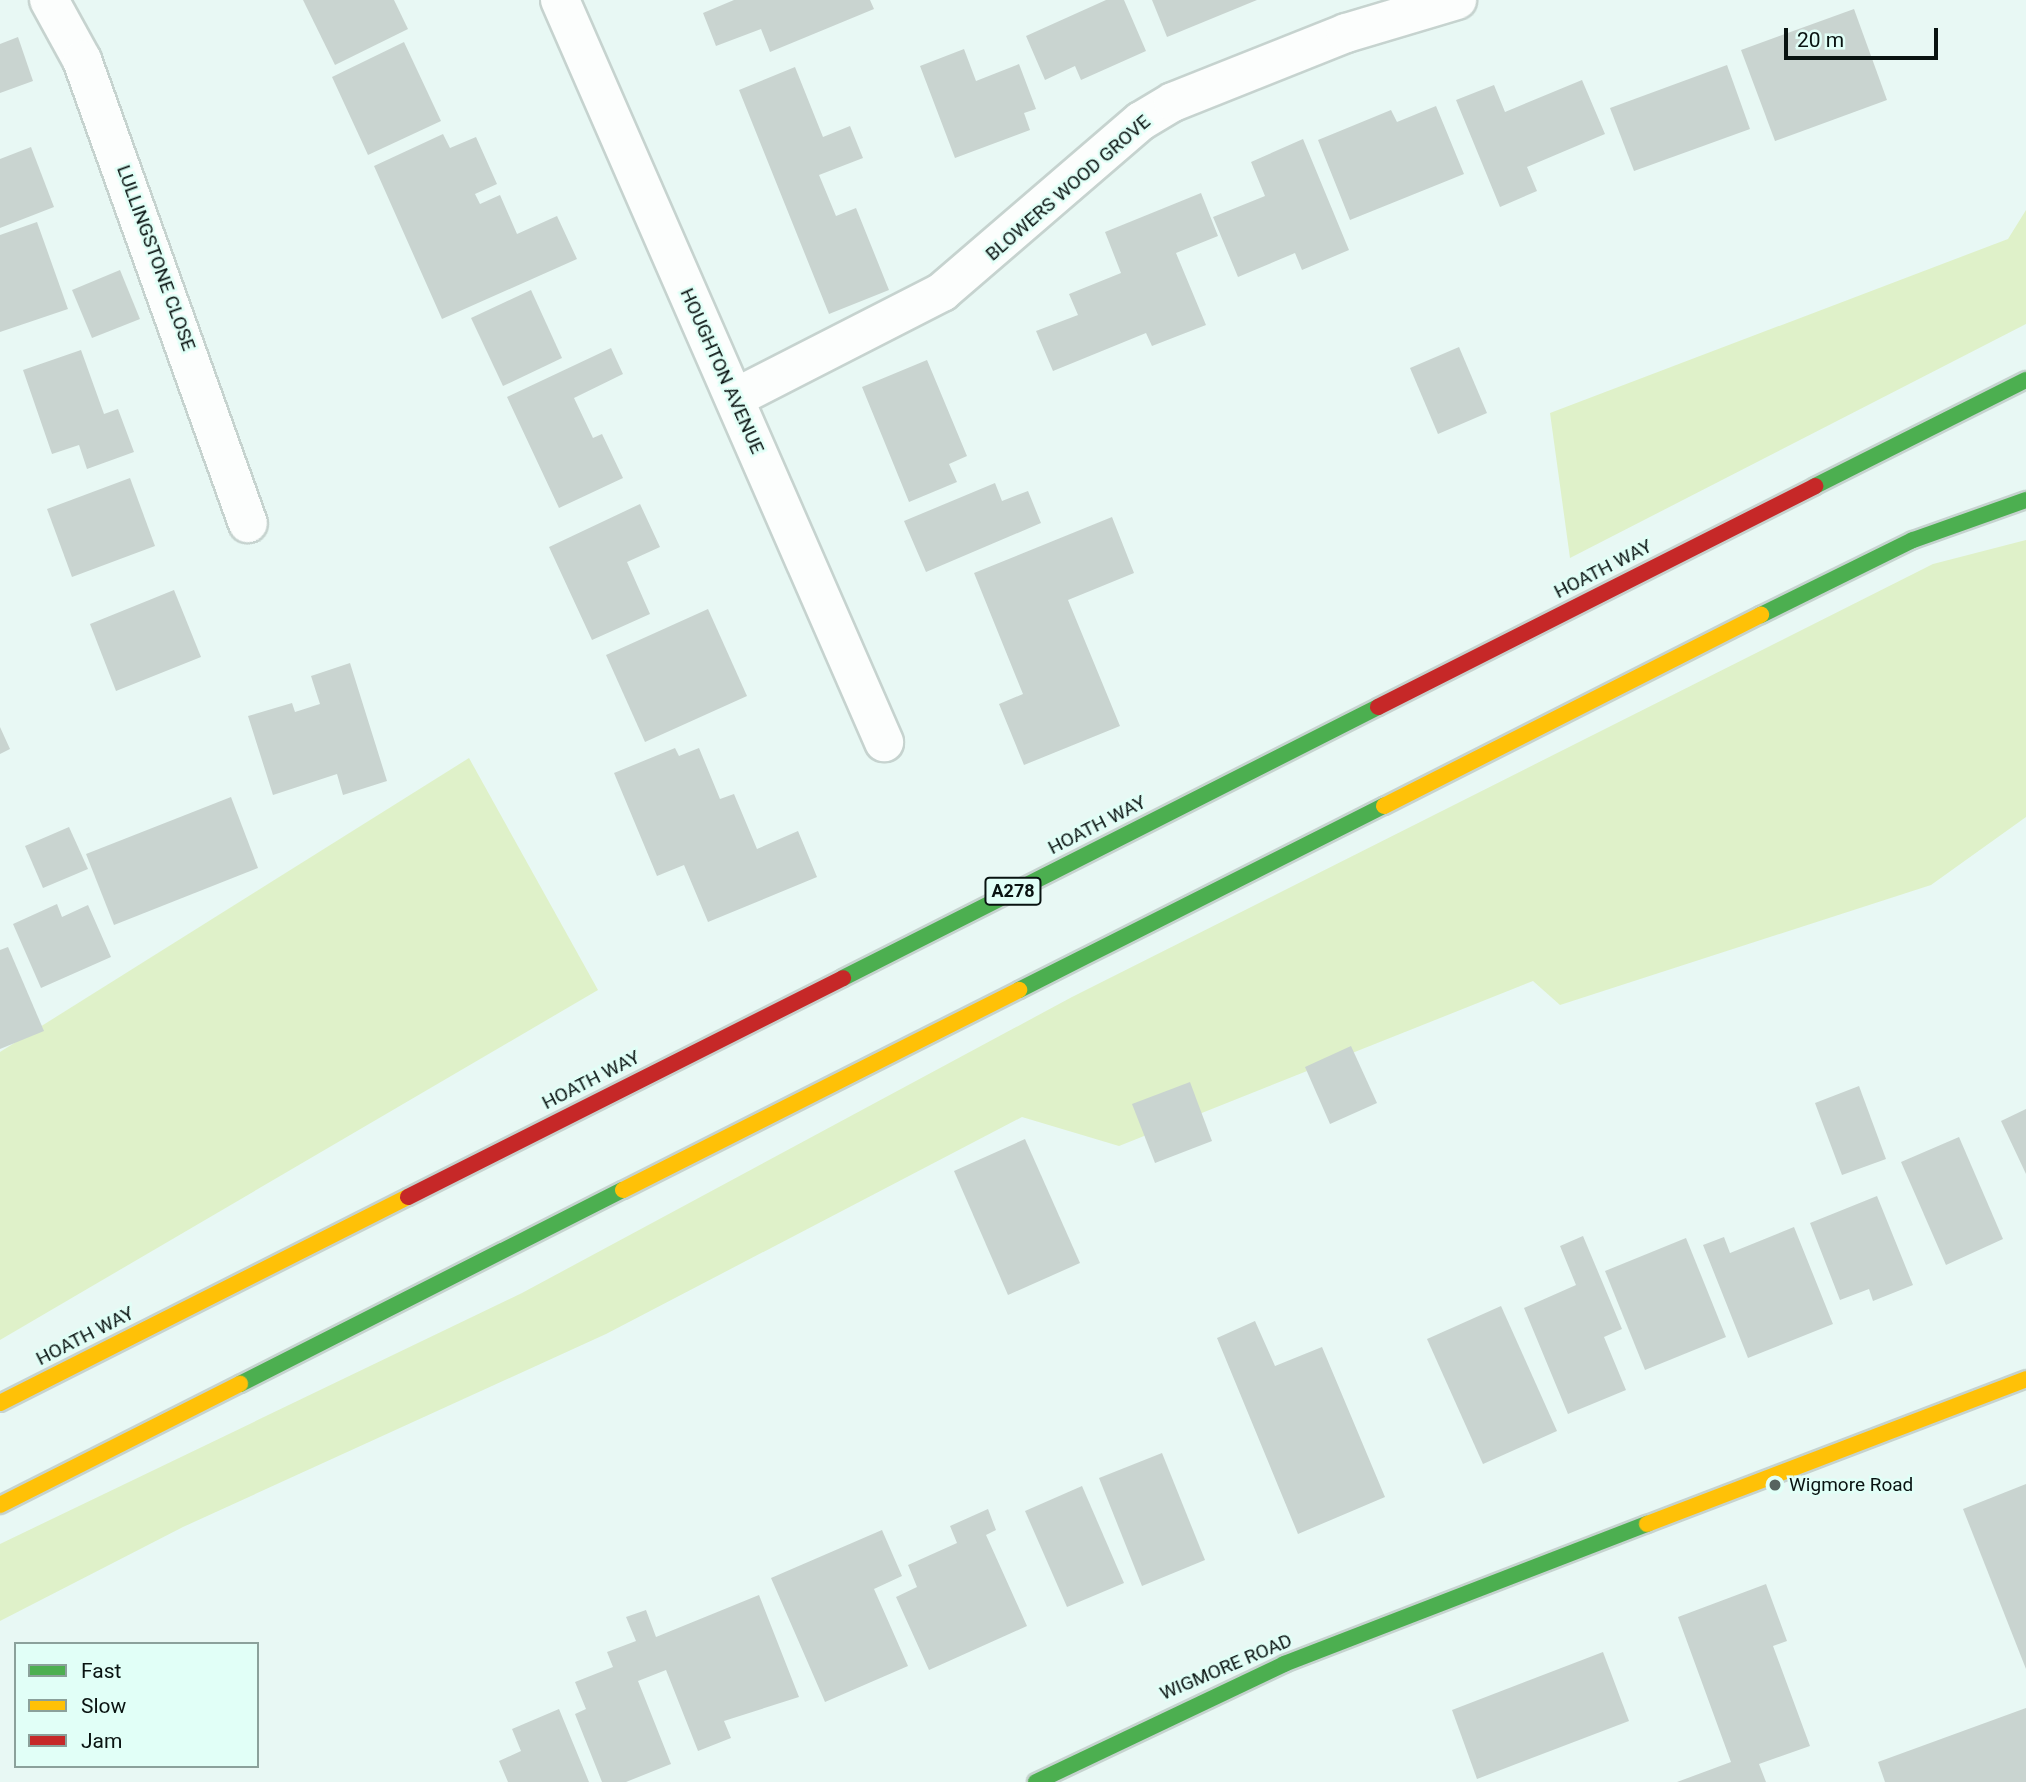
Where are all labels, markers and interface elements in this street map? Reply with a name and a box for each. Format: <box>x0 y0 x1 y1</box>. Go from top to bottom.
scale bar <box>1788 14 1942 58</box>
text: 20 m <box>1797 28 1844 52</box>
street label: BLOWERS WOOD GROVE <box>981 110 1155 266</box>
street label: LULLINGSTONE CLOSE <box>112 162 200 354</box>
street label: HOUGHTON AVENUE <box>675 285 769 457</box>
street label: HOATH WAY <box>1550 535 1656 603</box>
street label: HOATH WAY <box>1044 791 1150 859</box>
road number: A278 <box>983 876 1043 906</box>
street label: HOATH WAY <box>538 1046 644 1114</box>
street label: HOATH WAY <box>32 1302 138 1370</box>
place label: Wigmore Road <box>1789 1474 1913 1496</box>
marker: Wigmore Road <box>1767 1477 1783 1493</box>
street label: WIGMORE ROAD <box>1157 1629 1295 1705</box>
legend <box>14 1642 259 1768</box>
text: Fast <box>81 1659 121 1683</box>
text: Slow <box>81 1694 126 1718</box>
text: Jam <box>81 1729 122 1753</box>

